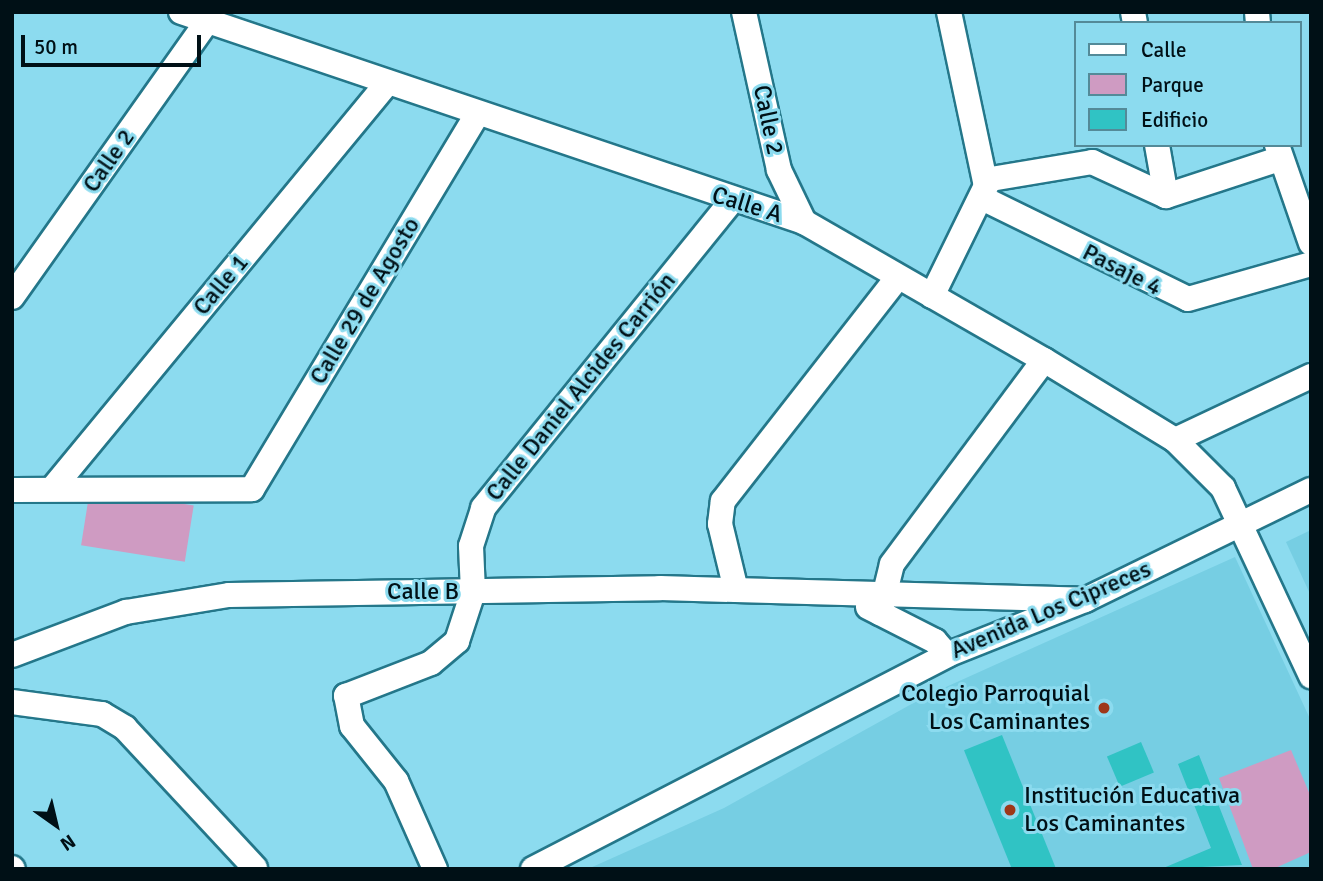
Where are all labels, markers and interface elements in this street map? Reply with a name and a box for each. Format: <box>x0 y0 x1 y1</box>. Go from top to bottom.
scale bar <box>24 21 205 65</box>
legend <box>1074 21 1302 147</box>
text: 50 m <box>34 34 78 60</box>
text: Calle <box>1141 37 1187 63</box>
text: Parque <box>1141 72 1204 98</box>
street label: Calle 2 <box>747 83 789 157</box>
text: Edificio <box>1141 107 1208 133</box>
street label: Calle 2 <box>77 124 141 198</box>
street label: Calle A <box>708 181 786 229</box>
street label: Calle 29 de Agosto <box>304 212 426 390</box>
street label: Pasaje 4 <box>1078 238 1166 302</box>
street label: Calle 1 <box>187 249 255 321</box>
street label: Calle Daniel Alcides Carrión <box>480 267 682 507</box>
street label: Avenida Los Cipreces <box>947 555 1155 665</box>
street label: Calle B <box>387 578 459 606</box>
place label: Colegio Parroquial Los Caminantes <box>901 680 1090 736</box>
marker: Colegio Parroquial Los Caminantes <box>1096 700 1112 716</box>
place label: Institución Educativa Los Caminantes <box>1024 782 1240 838</box>
north arrow <box>21 790 91 860</box>
marker: Institución Educativa Los Caminantes <box>1002 802 1018 818</box>
text: N <box>56 829 80 856</box>

